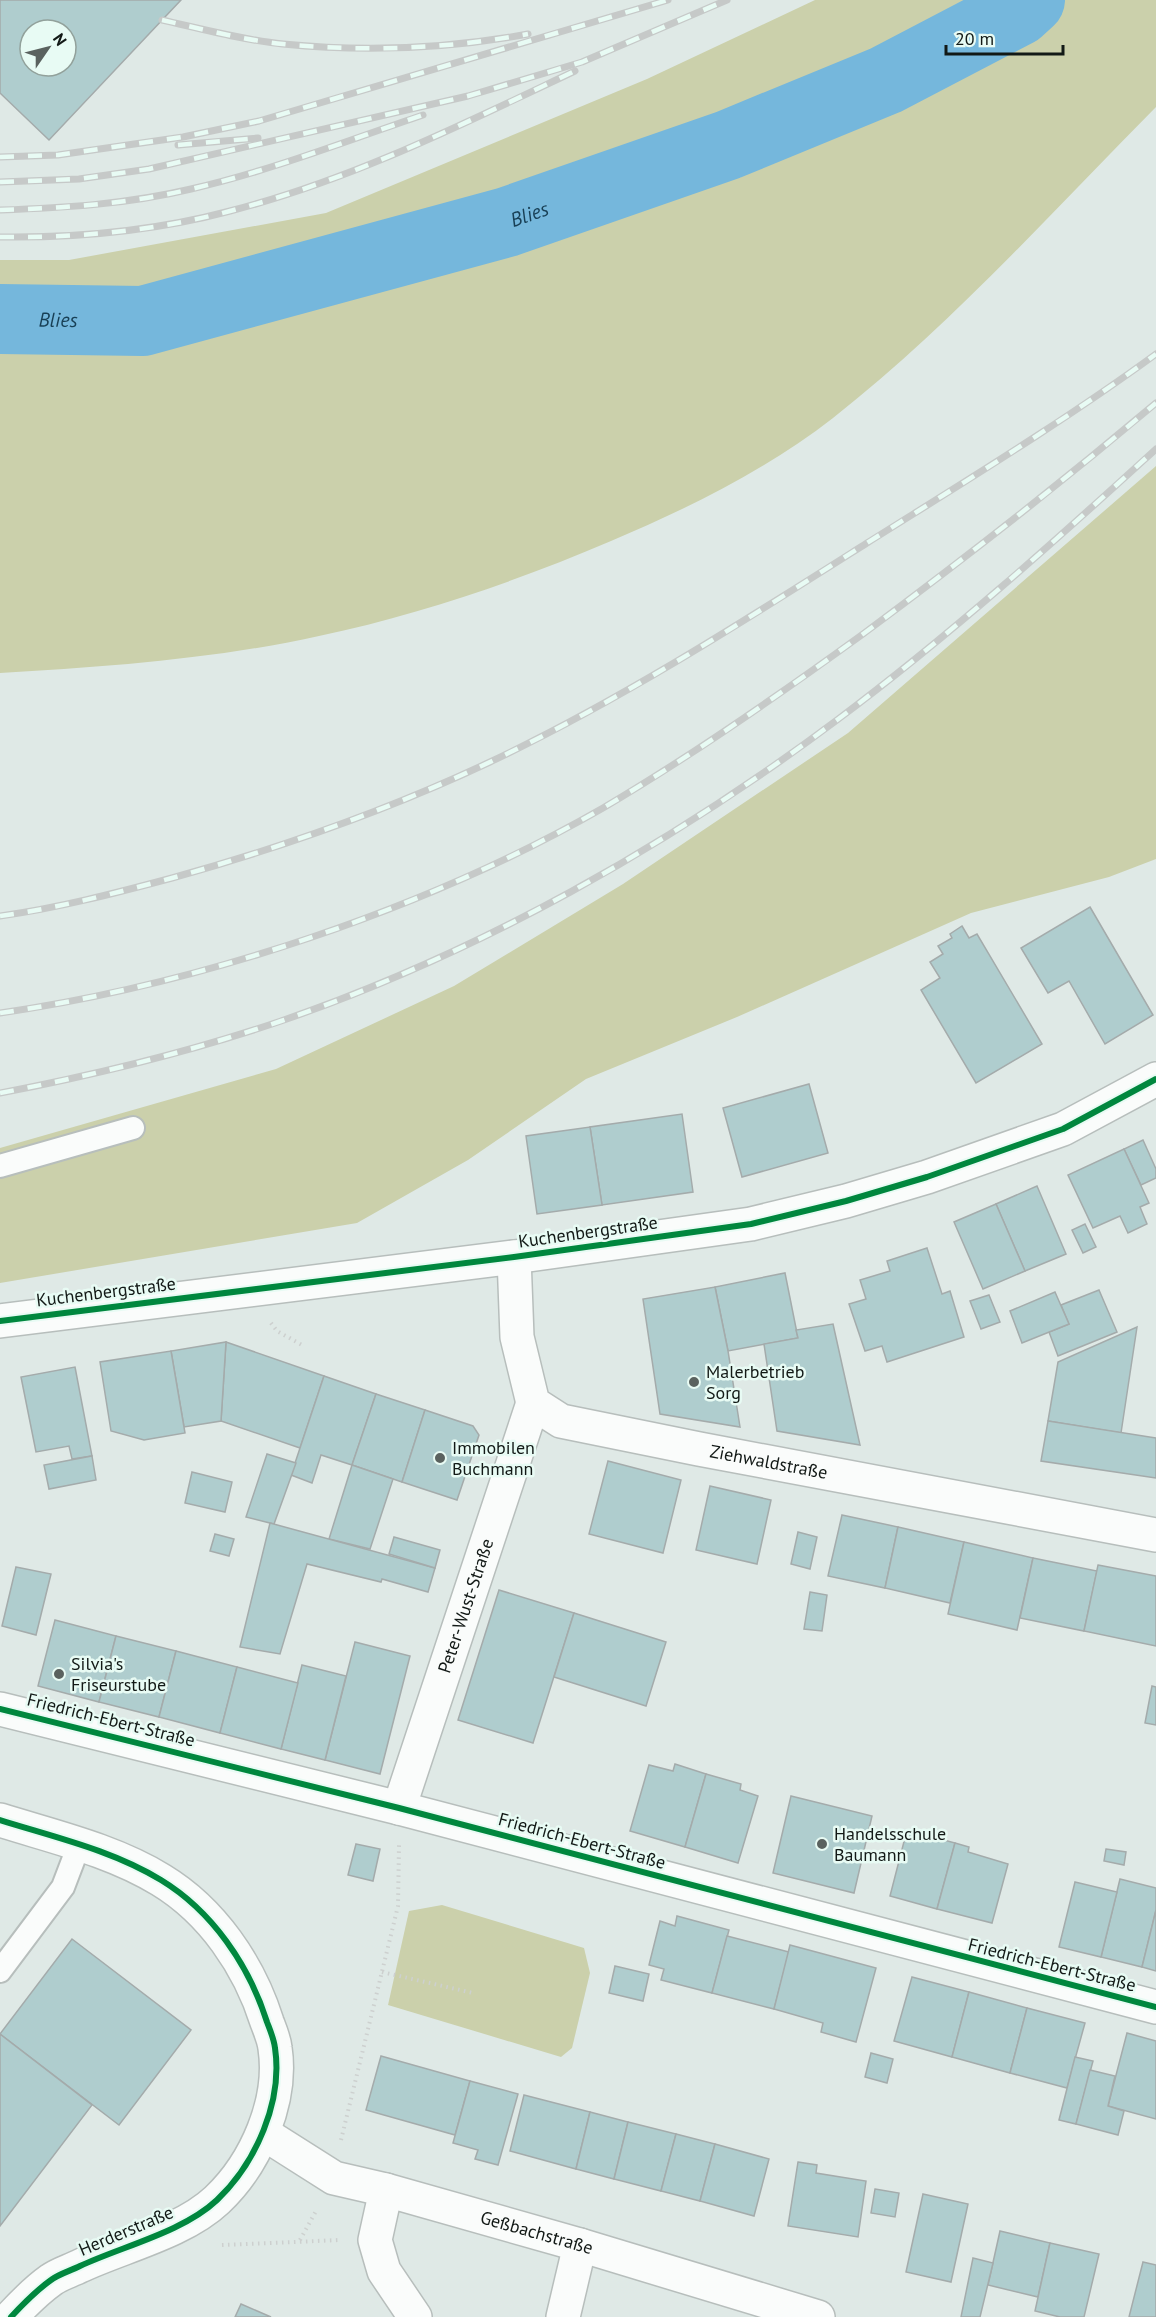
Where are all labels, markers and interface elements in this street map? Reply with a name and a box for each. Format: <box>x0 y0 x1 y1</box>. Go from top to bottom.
north arrow <box>18 18 78 78</box>
scale bar <box>946 18 1063 56</box>
text: 20 m <box>955 27 994 50</box>
text: N <box>49 29 71 49</box>
water label: Blies <box>507 195 552 233</box>
water label: Blies <box>38 307 78 333</box>
street label: Kuchenbergstraße <box>517 1210 659 1253</box>
street label: Kuchenbergstraße <box>35 1272 177 1311</box>
place label: Malerbetrieb Sorg <box>706 1360 804 1404</box>
marker: Malerbetrieb Sorg <box>687 1375 701 1389</box>
place label: Immobilen Buchmann <box>452 1436 535 1480</box>
street label: Ziehwaldstraße <box>708 1439 830 1484</box>
marker: Immobilen Buchmann <box>433 1451 447 1465</box>
street label: Peter-Wust-Straße <box>432 1535 498 1676</box>
place label: Silvia's Friseurstube <box>71 1652 166 1696</box>
marker: Silvia's Friseurstube <box>52 1667 66 1681</box>
street label: Friedrich-Ebert-Straße <box>25 1688 197 1751</box>
street label: Friedrich-Ebert-Straße <box>496 1807 668 1874</box>
place label: Handelsschule Baumann <box>834 1822 946 1866</box>
marker: Handelsschule Baumann <box>815 1837 829 1851</box>
street label: Friedrich-Ebert-Straße <box>966 1933 1138 1996</box>
street label: Herderstraße <box>75 2200 177 2261</box>
street label: Geßbachstraße <box>478 2205 596 2259</box>

